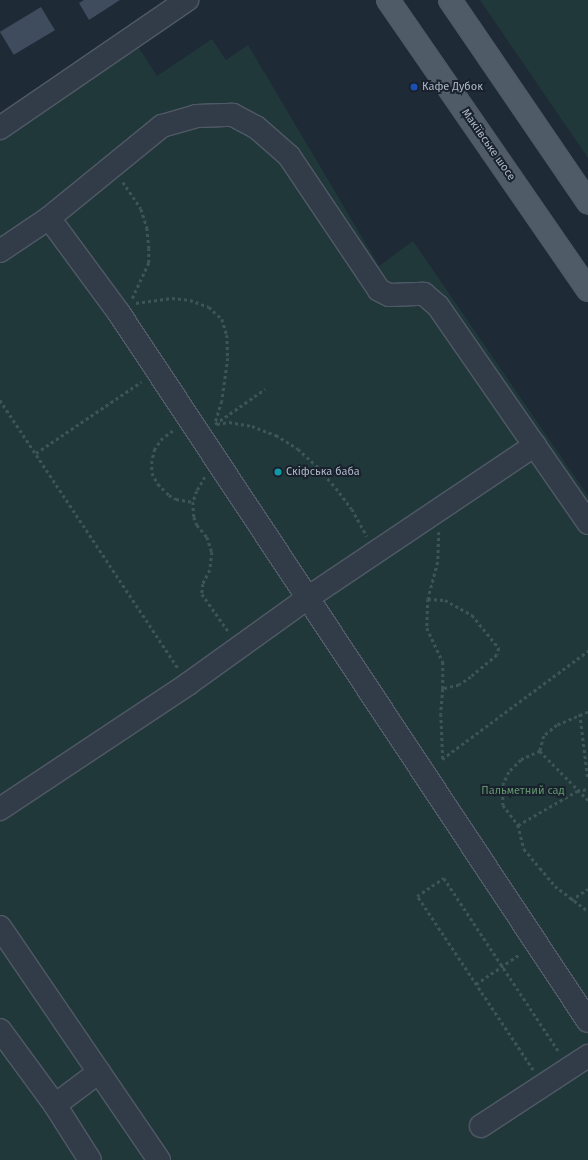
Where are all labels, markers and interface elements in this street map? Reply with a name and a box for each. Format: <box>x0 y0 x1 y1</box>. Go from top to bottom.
place label: Кафе Дубок <box>422 80 483 94</box>
marker: Кафе Дубок <box>409 82 419 92</box>
street label: Макіївське шосе <box>458 107 518 183</box>
place label: Скіфська баба <box>286 465 360 479</box>
marker: Скіфська баба <box>273 467 283 477</box>
park label: Пальметний сад <box>481 784 565 798</box>

